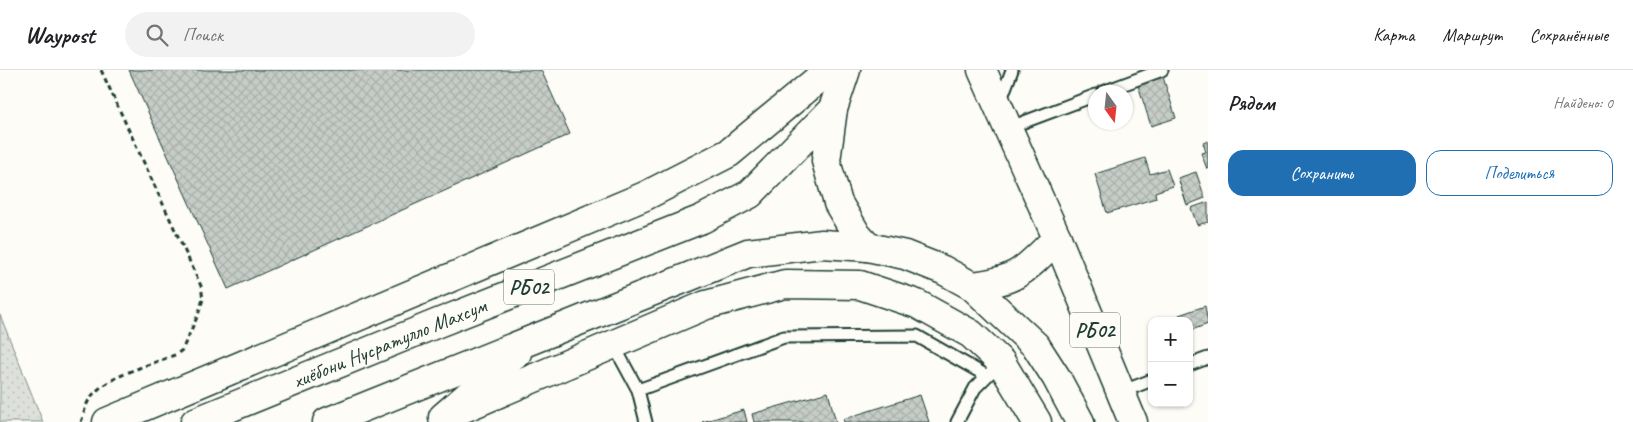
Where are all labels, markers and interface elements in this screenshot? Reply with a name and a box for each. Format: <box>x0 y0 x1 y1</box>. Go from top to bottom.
search box <box>125 12 475 57</box>
text: Waypost <box>25 20 95 50</box>
icon: search <box>143 21 171 49</box>
text: Поиск <box>183 23 223 47</box>
text: Карта <box>1373 24 1414 46</box>
text: Маршрут <box>1442 24 1502 46</box>
text: Сохранённые <box>1530 24 1608 46</box>
north arrow <box>1088 85 1133 130</box>
text: Рядом <box>1228 90 1275 116</box>
text: Найдено: 0 <box>1553 93 1613 113</box>
button: Сохранить <box>1228 150 1416 196</box>
button: Поделиться <box>1426 150 1613 196</box>
road number: РБ02 <box>504 270 554 304</box>
street label: хиёбони Нусратулло Махсум <box>289 292 491 394</box>
road number: РБ02 <box>1070 312 1120 348</box>
map controls <box>1148 317 1193 407</box>
button: + <box>1148 317 1193 362</box>
button: − <box>1148 362 1193 407</box>

